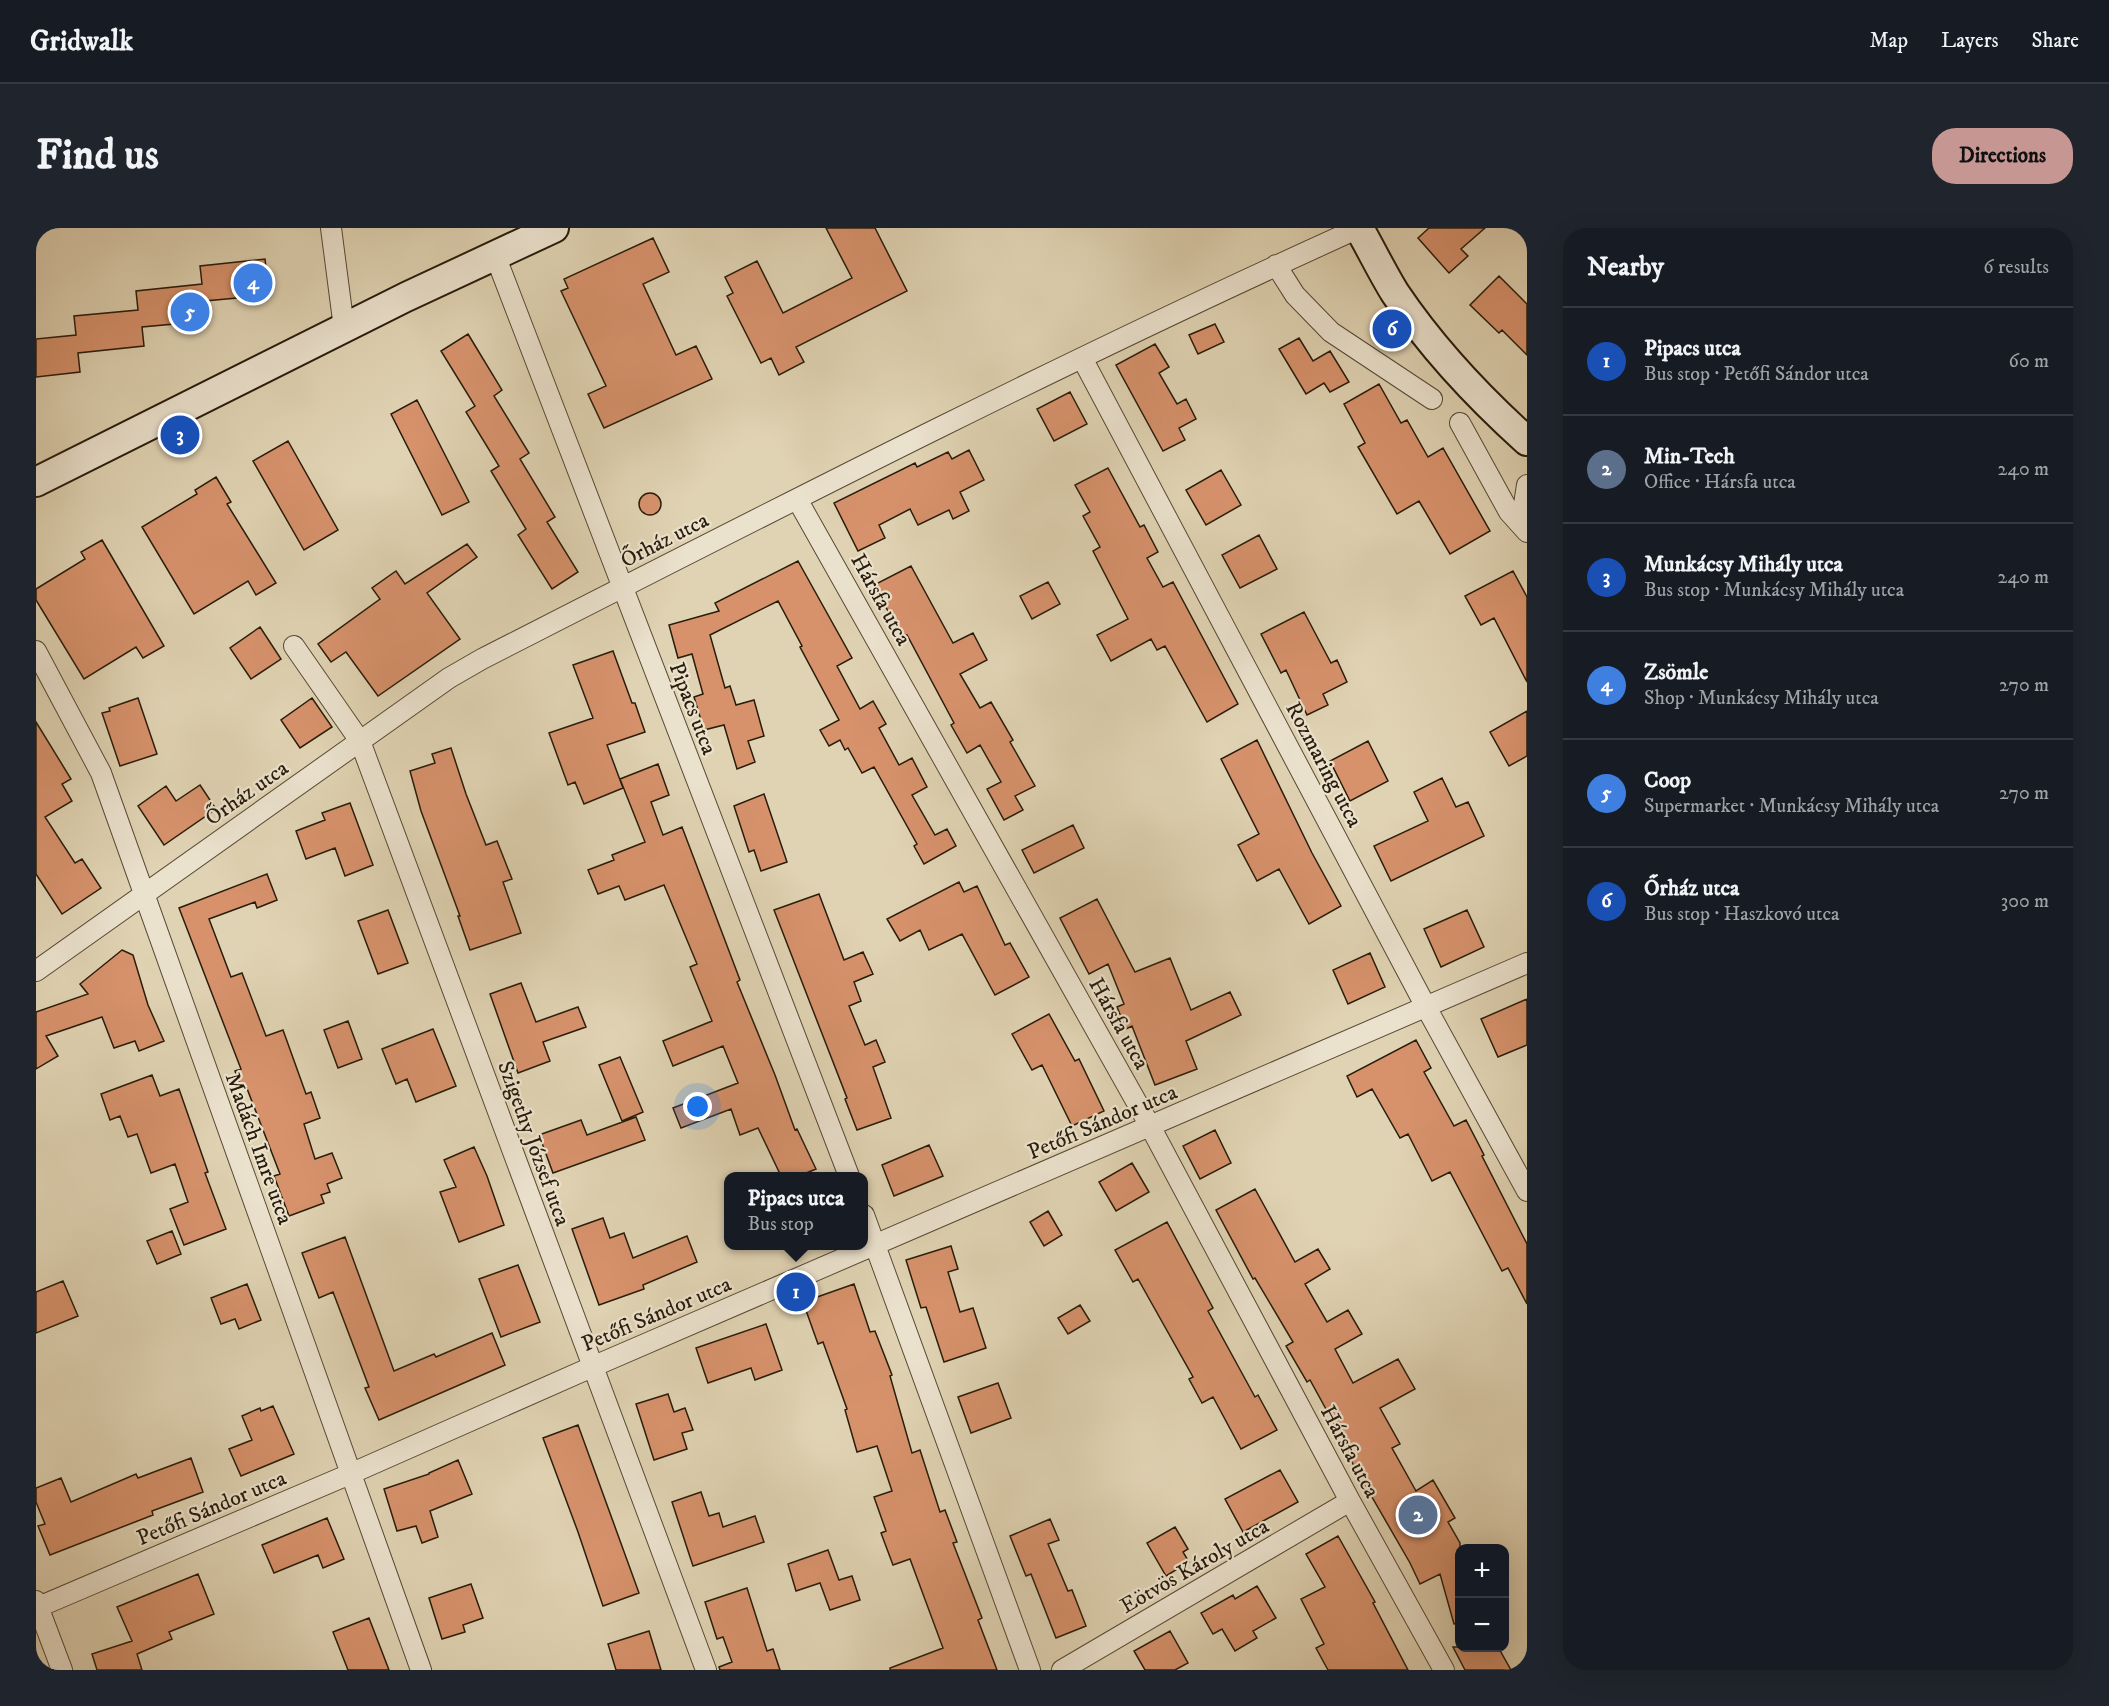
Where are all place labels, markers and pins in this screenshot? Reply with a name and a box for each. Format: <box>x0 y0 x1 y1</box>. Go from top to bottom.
pin: 4 <box>234 260 272 306</box>
pin: 5 <box>170 290 210 334</box>
pin: 6 <box>1372 306 1412 352</box>
pin: 3 <box>160 412 200 458</box>
pin: 1 <box>776 1270 816 1314</box>
pin: 2 <box>1398 1492 1438 1538</box>

